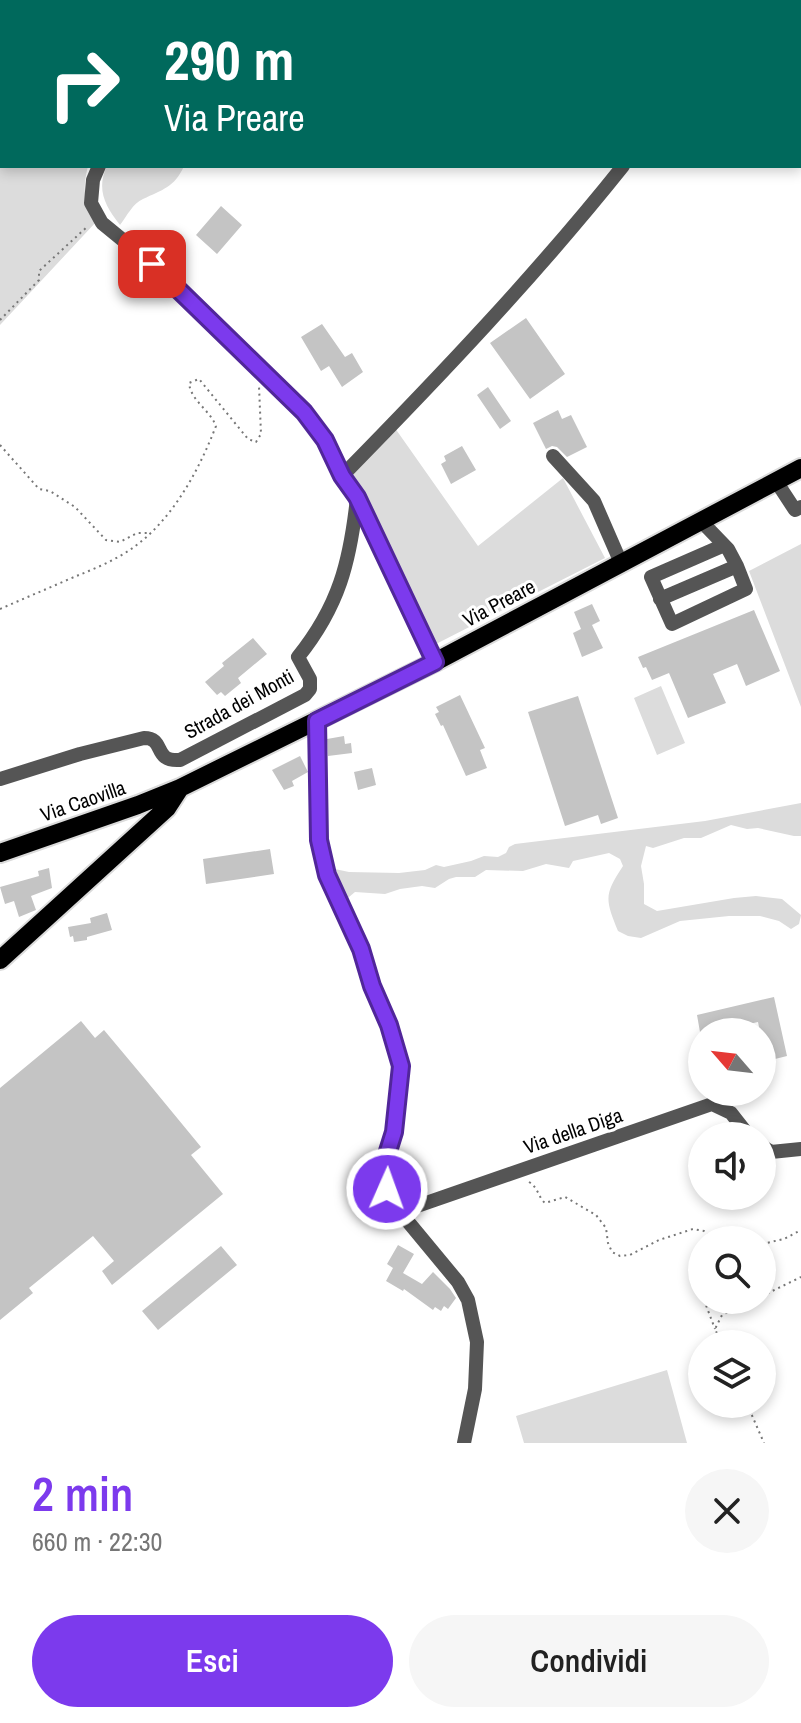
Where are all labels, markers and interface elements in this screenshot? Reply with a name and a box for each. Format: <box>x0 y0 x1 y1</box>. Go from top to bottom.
text: 290 m <box>164 22 294 97</box>
icon: right <box>32 32 136 136</box>
text: Via Preare <box>164 94 305 142</box>
pin <box>118 230 186 298</box>
icon: arrive <box>130 242 174 286</box>
street label: Via Preare <box>458 572 540 633</box>
street label: Strada dei Monti <box>179 662 298 745</box>
street label: Via Caovilla <box>37 773 129 828</box>
north arrow <box>688 1018 776 1106</box>
map controls <box>688 1018 776 1418</box>
street label: Via della Diga <box>520 1101 626 1160</box>
button: sound <box>688 1122 776 1210</box>
position arrow <box>345 1147 429 1231</box>
button: search <box>688 1226 776 1314</box>
button: layers <box>688 1330 776 1418</box>
text: 2 min <box>32 1461 133 1526</box>
button: close <box>685 1469 769 1553</box>
text: 660 m · 22:30 <box>32 1524 162 1559</box>
button: Esci <box>32 1615 393 1707</box>
button: Condividi <box>409 1615 769 1707</box>

